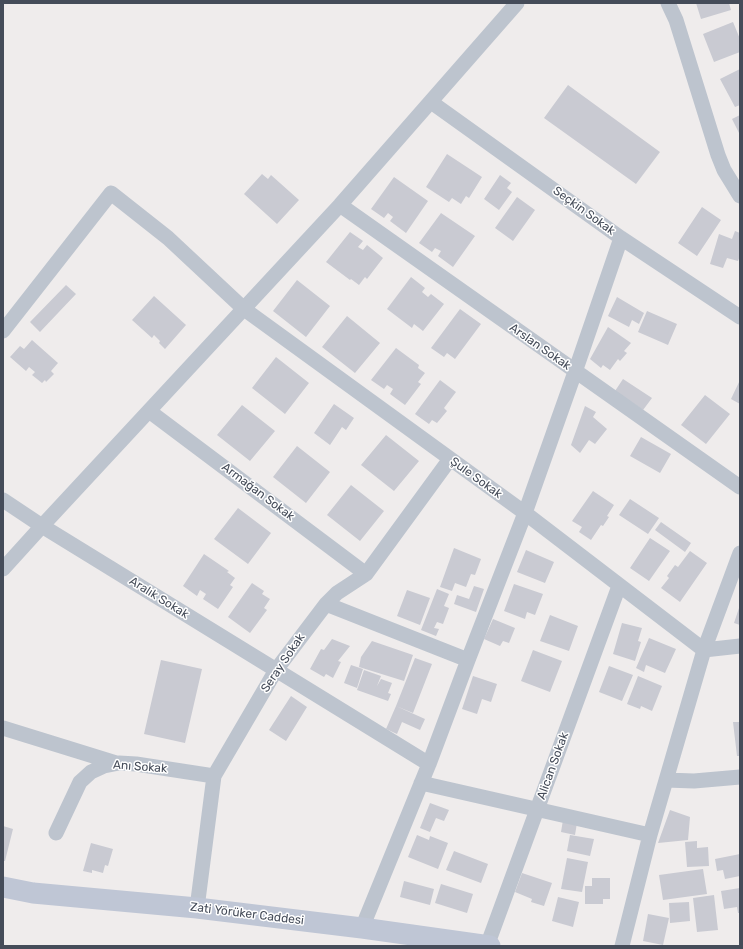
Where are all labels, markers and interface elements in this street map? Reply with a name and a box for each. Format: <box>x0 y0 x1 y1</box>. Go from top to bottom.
street label: Seçkin Sokak <box>550 184 618 238</box>
street label: Arslan Sokak <box>506 321 574 373</box>
street label: Şule Sokak <box>447 454 505 502</box>
street label: Armağan Sokak <box>219 460 297 524</box>
street label: Aralık Sokak <box>127 574 191 622</box>
street label: Seray Sokak <box>258 631 308 695</box>
street label: Alican Sokak <box>534 730 572 802</box>
street label: Anı Sokak <box>112 758 168 776</box>
street label: Zati Yörüker Caddesi <box>189 900 305 928</box>

